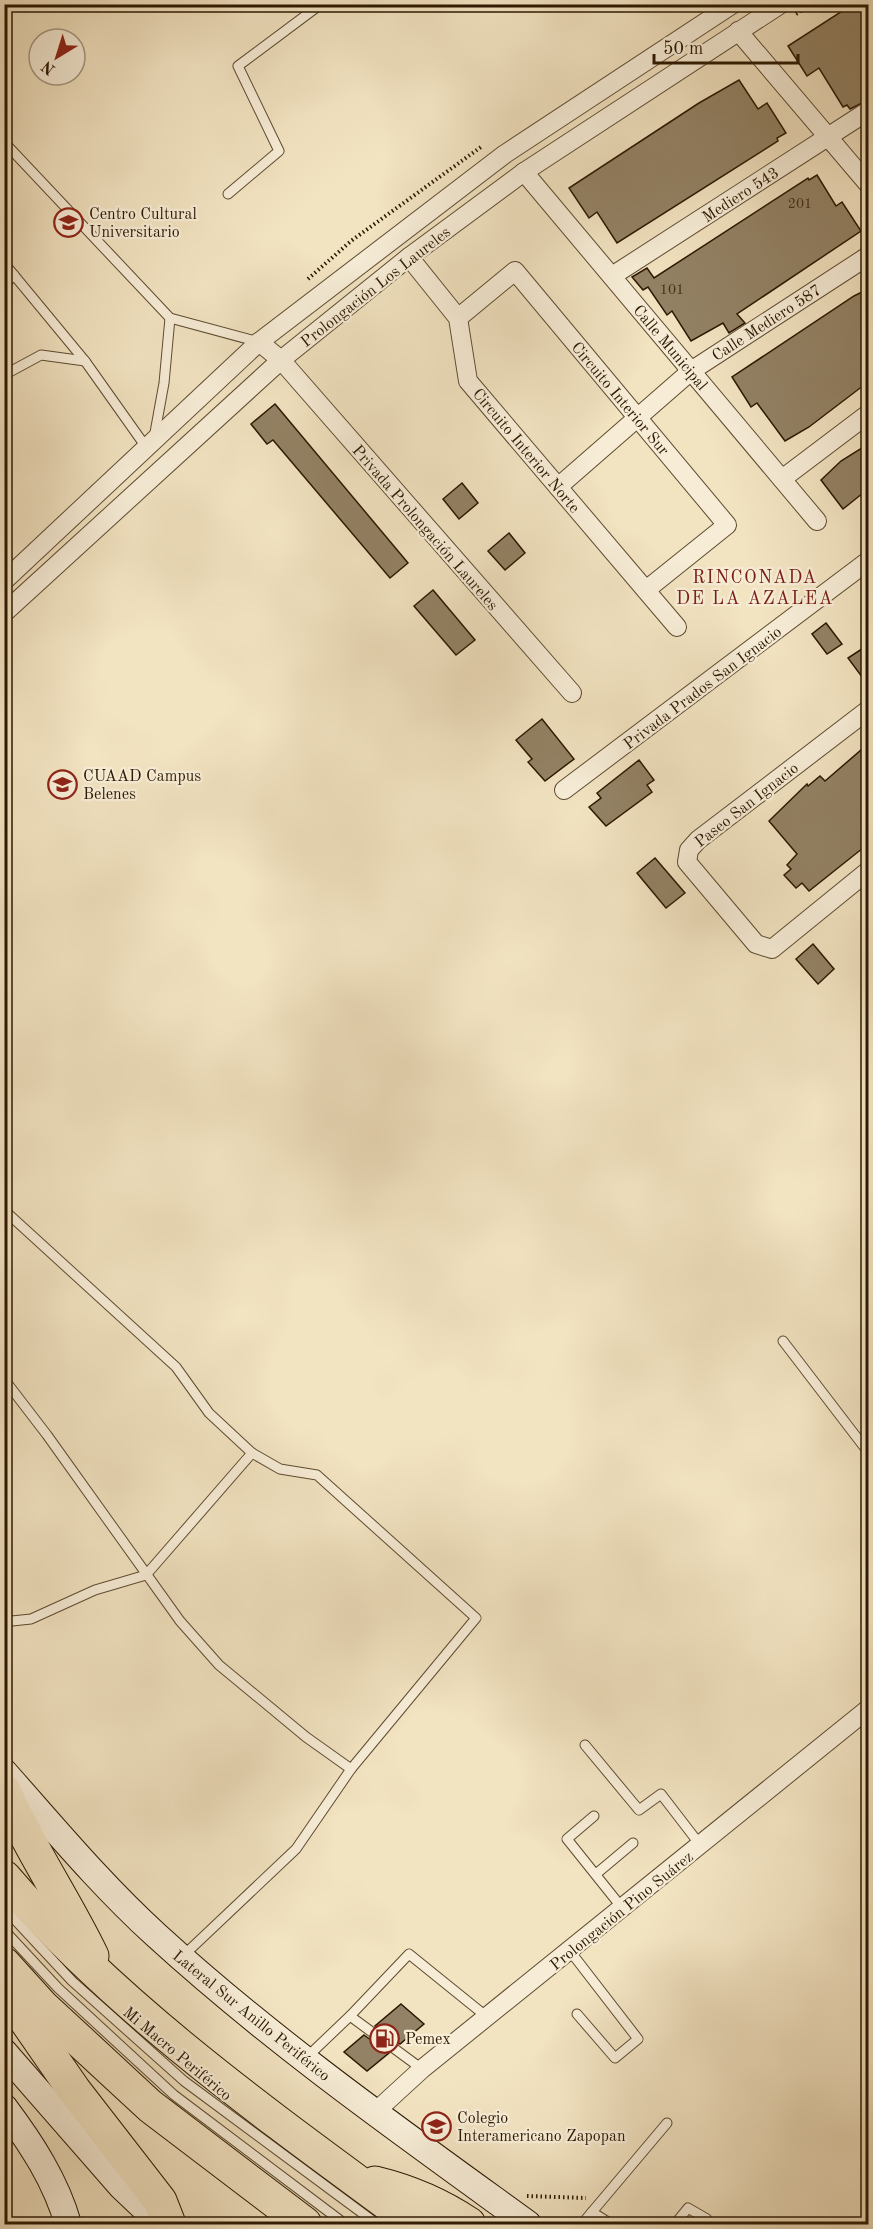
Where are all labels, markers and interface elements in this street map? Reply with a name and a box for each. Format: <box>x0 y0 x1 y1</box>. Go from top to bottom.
north arrow <box>27 27 87 87</box>
scale bar <box>654 27 798 65</box>
text: 50 m <box>663 40 703 58</box>
text: N <box>39 57 59 77</box>
street label: Mediero 543 <box>700 165 782 226</box>
house number: 201 <box>788 197 812 211</box>
school or university icon: Centro Cultural Universitario <box>52 206 84 238</box>
place label: Centro Cultural Universitario <box>89 207 197 241</box>
street label: Prolongación Los Laureles <box>298 224 454 351</box>
street label: Calle Mediero 587 <box>710 282 825 365</box>
house number: 101 <box>660 283 684 297</box>
street label: Calle Municipal <box>629 303 710 394</box>
street label: Circuito Interior Sur <box>568 340 672 459</box>
street label: Circuito Interior Norte <box>469 386 582 517</box>
street label: Privada Prolongación Laureles <box>349 443 501 614</box>
district label: RINCONADA DE LA AZALEA <box>676 569 834 608</box>
street label: Privada Prados San Ignacio <box>621 624 785 753</box>
street label: Paseo San Ignacio <box>692 760 802 851</box>
school or university icon: CUAAD Campus Belenes <box>46 768 78 800</box>
place label: CUAAD Campus Belenes <box>83 769 201 803</box>
street label: Prolongación Pino Suárez <box>548 1849 697 1974</box>
street label: Lateral Sur Anillo Periférico <box>169 1948 332 2085</box>
street label: Mi Macro Periférico <box>119 2005 234 2104</box>
fuel station icon: Pemex <box>368 2022 400 2054</box>
place label: Pemex <box>405 2032 451 2048</box>
school or university icon: Colegio Interamericano Zapopan <box>420 2110 452 2142</box>
place label: Colegio Interamericano Zapopan <box>457 2111 626 2145</box>

